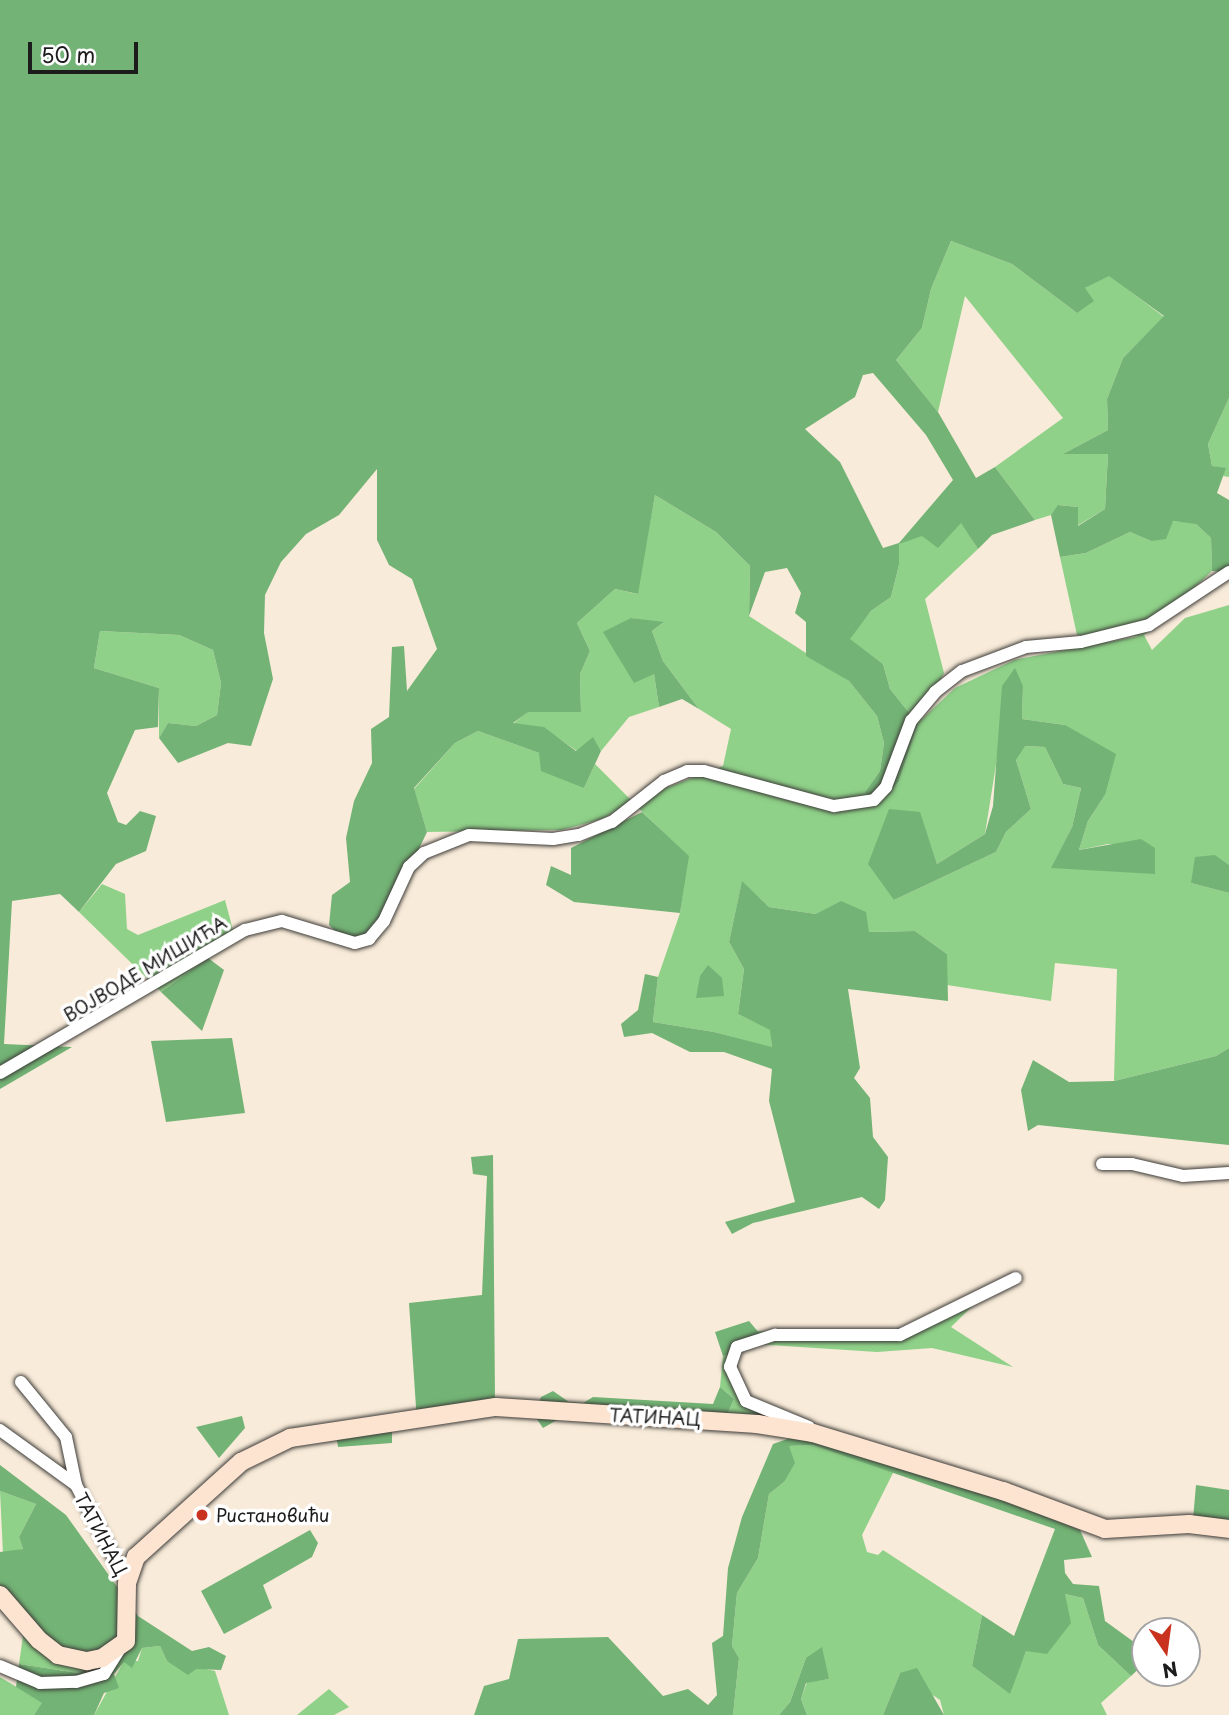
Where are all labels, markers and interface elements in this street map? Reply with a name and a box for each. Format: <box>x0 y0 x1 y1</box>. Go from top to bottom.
scale bar <box>32 28 142 72</box>
text: 50 m <box>41 38 95 70</box>
street label: ВОЈВОДЕ МИШИЋА <box>59 911 231 1027</box>
street label: ТАТИНАЦ <box>609 1404 701 1430</box>
street label: ТАТИНАЦ <box>70 1489 132 1579</box>
place label: Ристановићи <box>216 1504 330 1526</box>
marker: Ристановићи <box>194 1507 210 1523</box>
north arrow <box>1131 1617 1201 1687</box>
text: N <box>1160 1655 1181 1686</box>

